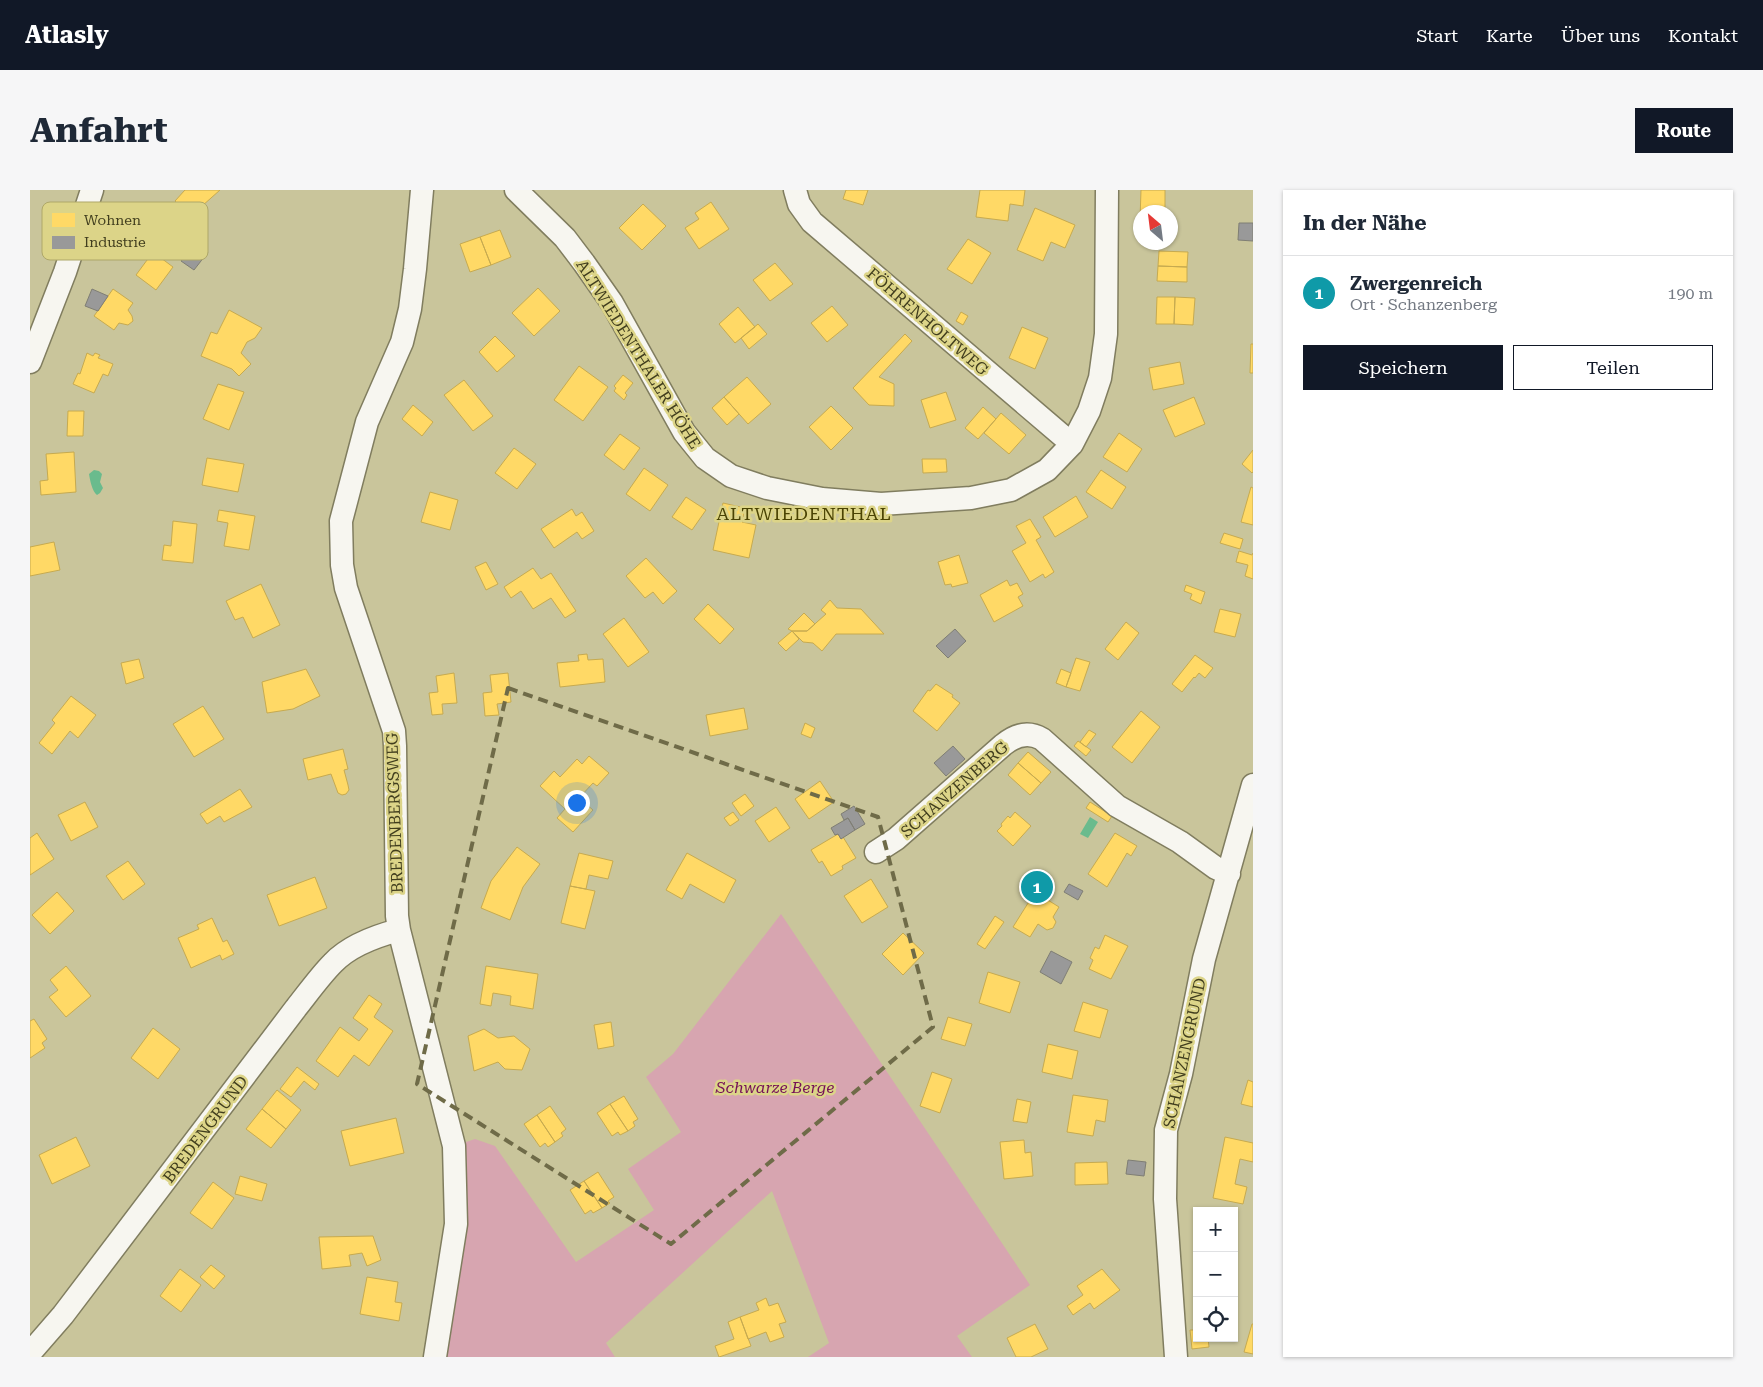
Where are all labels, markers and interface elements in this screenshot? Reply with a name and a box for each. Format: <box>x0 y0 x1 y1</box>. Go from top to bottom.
text: Atlasly <box>25 21 109 49</box>
text: Start <box>1416 25 1458 46</box>
text: Karte <box>1486 25 1533 46</box>
text: Über uns <box>1561 25 1640 46</box>
text: Kontakt <box>1668 25 1738 46</box>
button: Route <box>1635 108 1733 153</box>
text: Anfahrt <box>30 110 168 151</box>
legend <box>42 202 208 260</box>
north arrow <box>1133 205 1178 250</box>
text: In der Nähe <box>1303 211 1426 235</box>
text: Wohnen <box>84 212 141 228</box>
text: Industrie <box>84 234 146 250</box>
street label: ALTWIEDENTHALER HÖHE <box>572 256 705 452</box>
street label: FÖHRENHOLTWEG <box>863 264 993 380</box>
text: Zwergenreich <box>1350 272 1482 295</box>
text: 1 <box>1315 284 1323 303</box>
text: 190 m <box>1667 284 1713 303</box>
text: Ort · Schanzenberg <box>1350 295 1497 314</box>
button: Speichern <box>1303 345 1503 390</box>
button: Teilen <box>1513 345 1713 390</box>
district label: ALTWIEDENTHAL <box>716 503 892 524</box>
street label: BREDENBERGSWEG <box>382 732 407 893</box>
street label: SCHANZENBERG <box>897 737 1012 841</box>
your location <box>564 790 590 816</box>
pin: 1 <box>1021 868 1053 906</box>
street label: SCHANZENGRUND <box>1159 976 1210 1130</box>
street label: BREDENGRUND <box>159 1072 252 1186</box>
park label: Schwarze Berge <box>715 1078 834 1097</box>
map controls <box>1193 1207 1238 1342</box>
button: + <box>1193 1207 1238 1252</box>
button: − <box>1193 1252 1238 1297</box>
button: locate <box>1193 1297 1238 1342</box>

